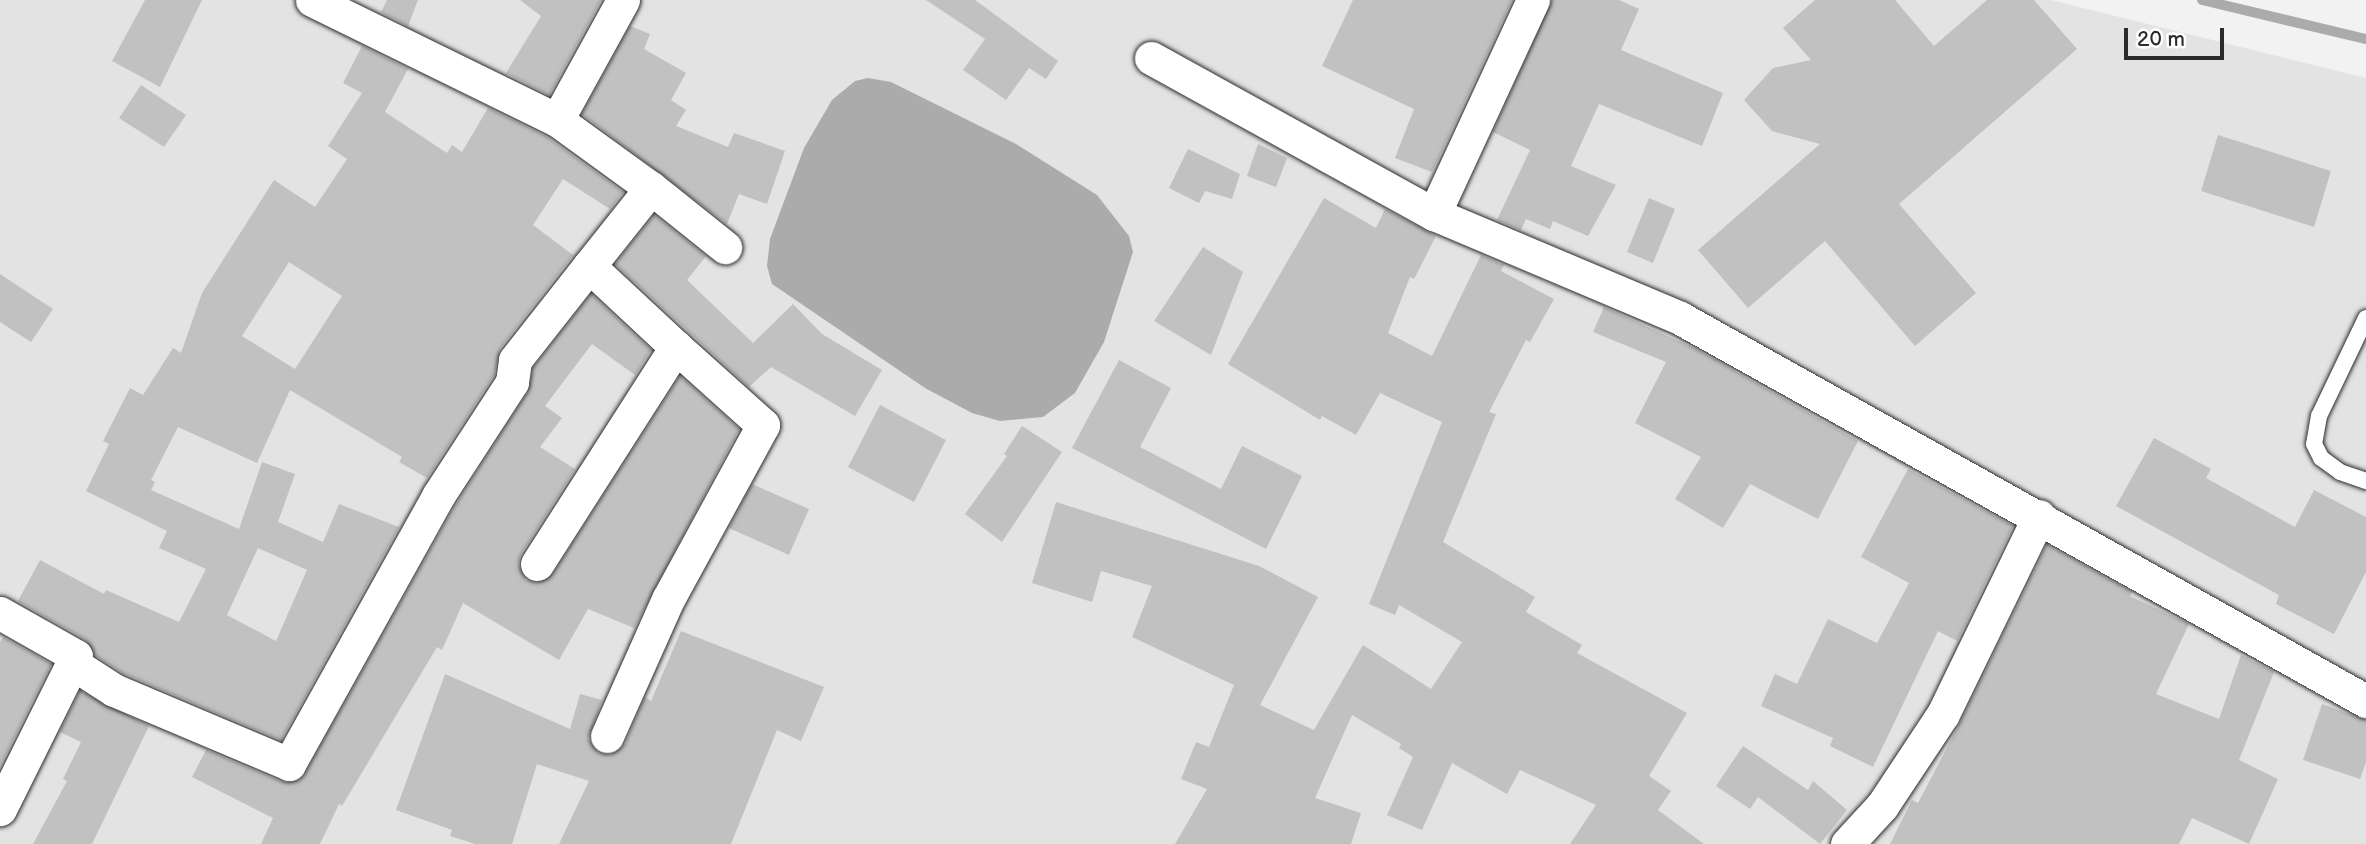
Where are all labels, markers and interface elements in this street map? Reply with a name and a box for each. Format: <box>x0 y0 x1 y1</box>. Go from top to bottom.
scale bar <box>2128 14 2228 58</box>
text: 20 m <box>2137 27 2185 52</box>

